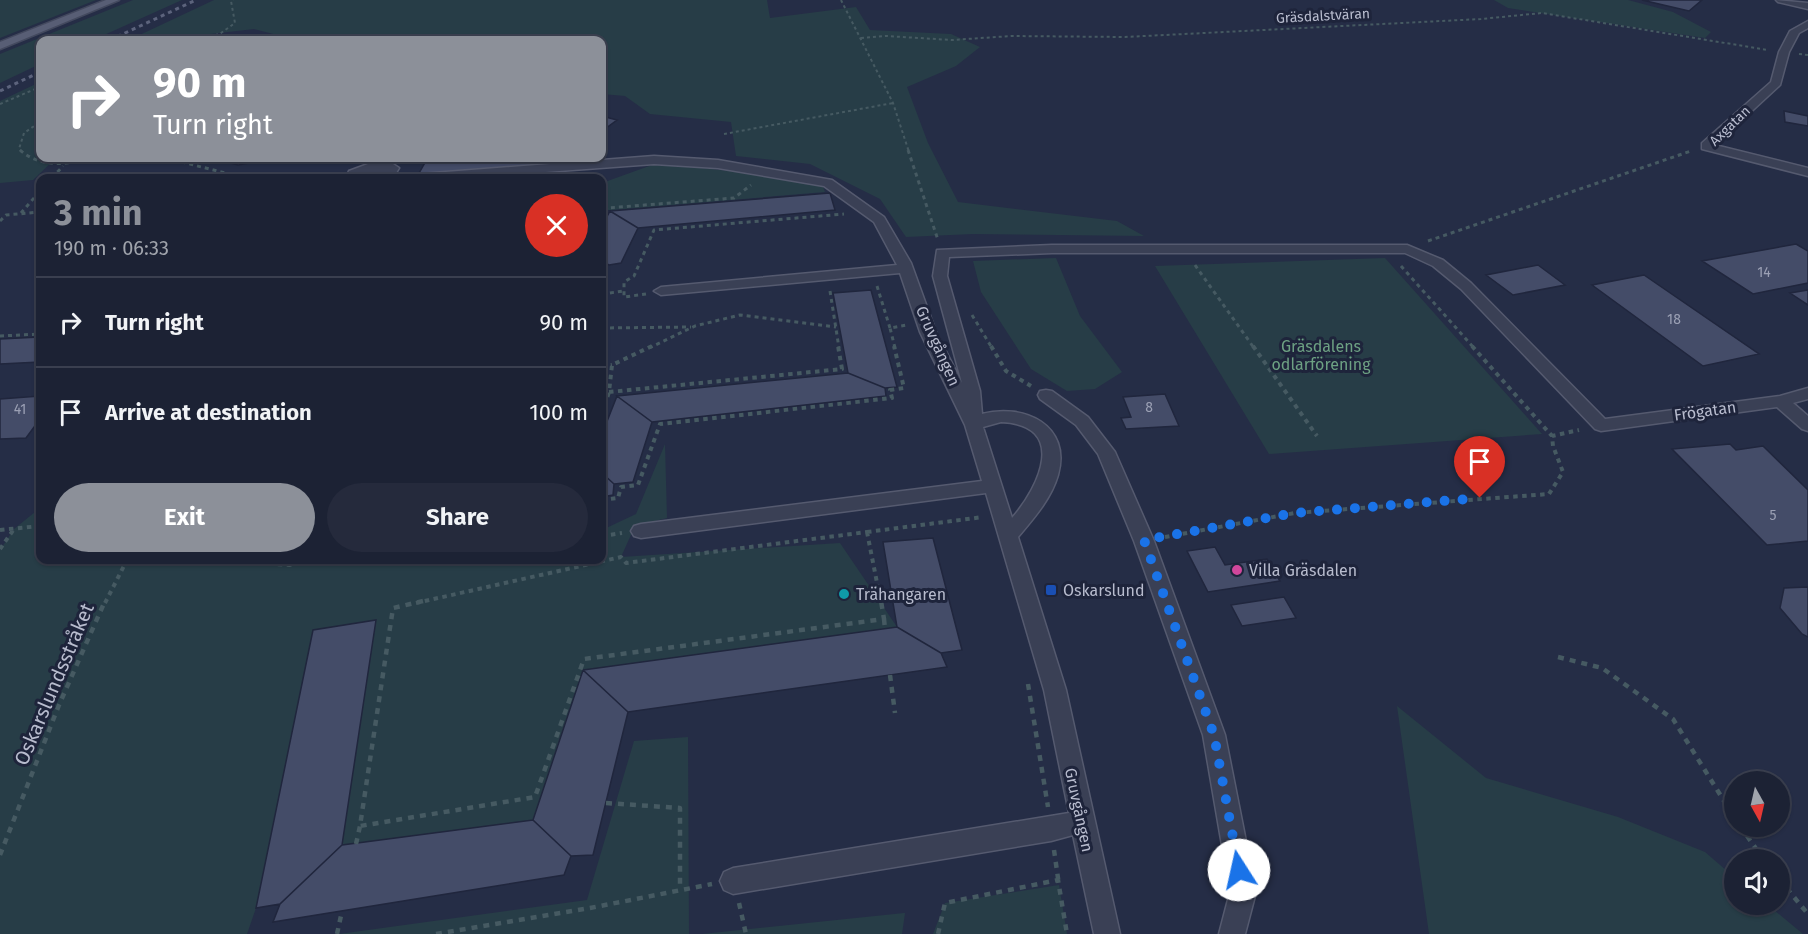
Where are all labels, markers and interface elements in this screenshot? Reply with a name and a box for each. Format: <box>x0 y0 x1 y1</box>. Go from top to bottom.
street label: Gräsdalstväran <box>1275 5 1371 27</box>
text: 90 m <box>153 58 247 108</box>
icon: right <box>54 60 132 138</box>
street label: Axgatan <box>1706 102 1754 150</box>
text: Turn right <box>153 109 273 141</box>
text: 3 min <box>54 191 143 235</box>
button: close <box>525 194 588 257</box>
text: 190 m · 06:33 <box>54 236 169 260</box>
house number: 14 <box>1757 264 1771 281</box>
street label: Gruvgången <box>912 303 964 389</box>
icon: right <box>54 306 87 339</box>
text: Turn right <box>105 309 204 336</box>
text: 90 m <box>539 309 588 336</box>
house number: 18 <box>1667 311 1681 328</box>
park label: Gräsdalens odlarförening <box>1272 337 1371 374</box>
icon: arrive <box>54 396 87 429</box>
street label: Frögatan <box>1673 397 1737 425</box>
text: Arrive at destination <box>105 399 312 426</box>
text: 100 m <box>529 399 588 426</box>
house number: 8 <box>1145 399 1153 416</box>
house number: 41 <box>14 401 26 418</box>
pin <box>1454 436 1505 498</box>
icon: arrive <box>1463 445 1496 478</box>
button: Exit <box>54 483 315 552</box>
button: Share <box>327 483 588 552</box>
house number: 5 <box>1769 507 1777 524</box>
place label: Villa Gräsdalen <box>1249 561 1357 580</box>
marker: Villa Gräsdalen <box>1230 563 1244 577</box>
place label: Oskarslund <box>1063 581 1145 600</box>
marker: Oskarslund <box>1044 583 1058 597</box>
place label: Trähangaren <box>856 585 946 604</box>
marker: Trähangaren <box>837 587 851 601</box>
street label: Oskarslundsstråket <box>9 599 99 769</box>
street label: Gruvgången <box>1061 766 1097 854</box>
north arrow <box>1724 771 1790 837</box>
map controls <box>1724 771 1790 915</box>
position arrow <box>1207 838 1271 902</box>
button: sound <box>1724 849 1790 915</box>

